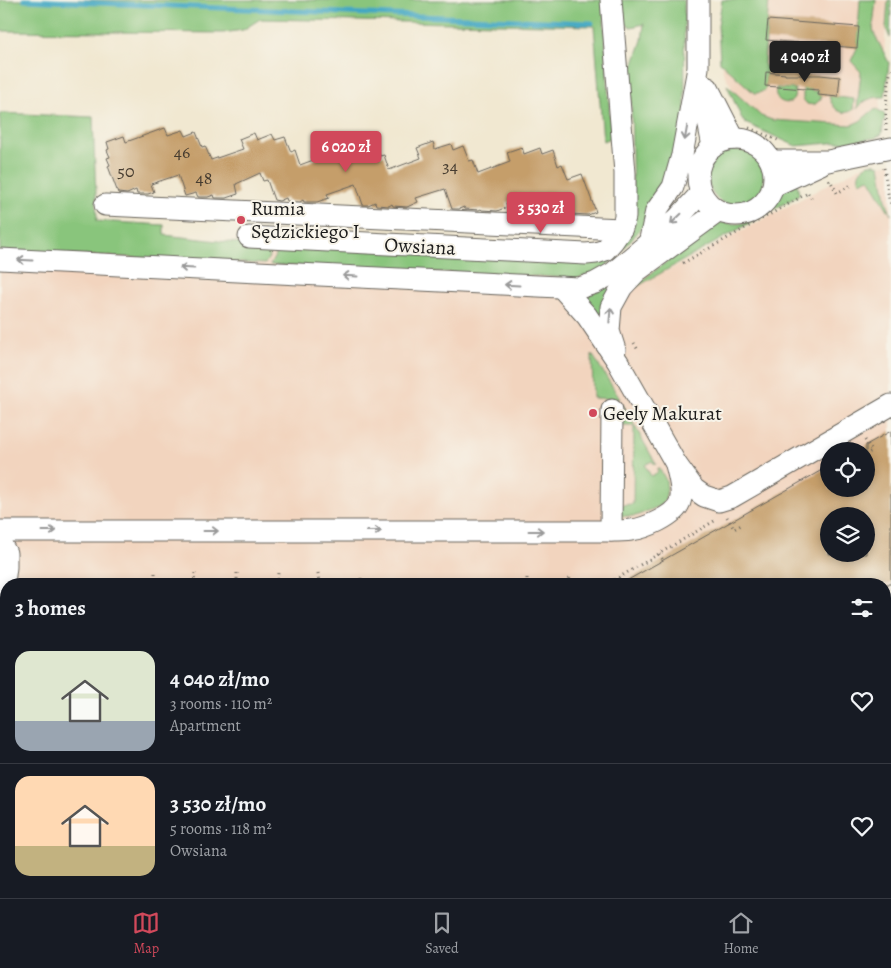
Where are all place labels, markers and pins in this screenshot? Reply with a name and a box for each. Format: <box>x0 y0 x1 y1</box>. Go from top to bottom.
pin: 4 040 zł <box>753 41 857 83</box>
pin: 6 020 zł <box>294 130 398 173</box>
pin: 3 530 zł <box>489 192 593 234</box>
place label: Rumia Sędzickiego I <box>251 195 360 245</box>
marker: Rumia Sędzickiego I <box>235 214 247 226</box>
place label: Geely Makurat <box>603 400 722 427</box>
marker: Geely Makurat <box>587 407 599 419</box>

